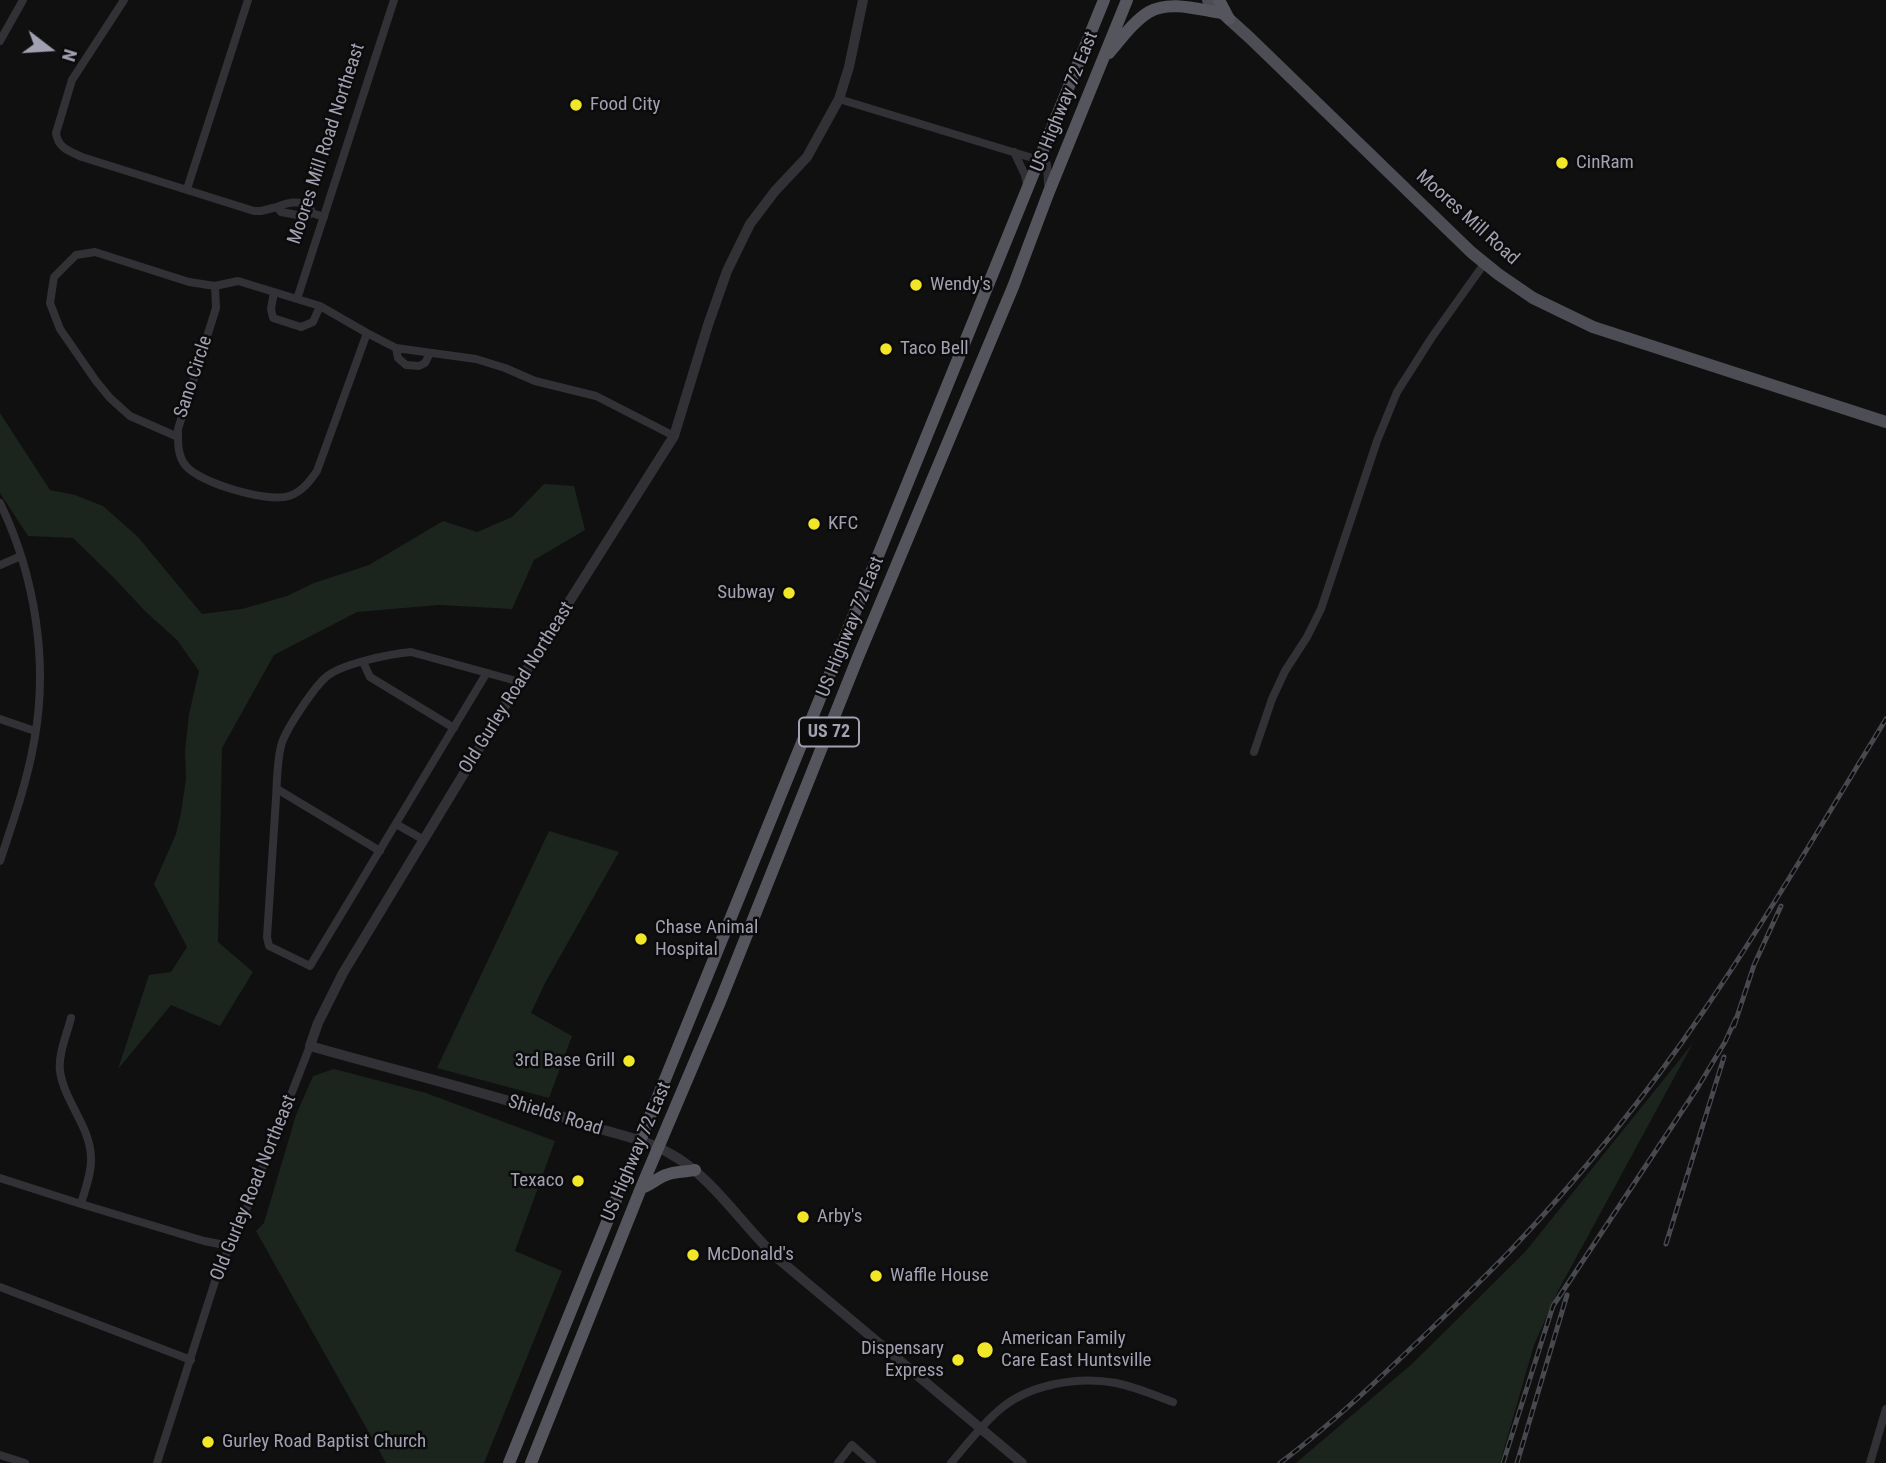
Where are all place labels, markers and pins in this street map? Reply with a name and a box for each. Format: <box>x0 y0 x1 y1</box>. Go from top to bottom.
place label: Food City <box>590 94 660 116</box>
marker: Food City <box>568 97 584 113</box>
place label: CinRam <box>1576 152 1634 174</box>
marker: CinRam <box>1554 155 1570 171</box>
place label: Wendy's <box>930 274 991 296</box>
marker: Wendy's <box>908 277 924 293</box>
place label: Taco Bell <box>900 338 969 360</box>
marker: Taco Bell <box>878 341 894 357</box>
place label: KFC <box>828 513 858 535</box>
marker: KFC <box>806 516 822 532</box>
place label: Subway <box>717 582 775 604</box>
marker: Subway <box>781 585 797 601</box>
place label: Chase Animal Hospital <box>655 917 758 961</box>
marker: Chase Animal Hospital <box>633 931 649 947</box>
place label: 3rd Base Grill <box>515 1050 615 1072</box>
marker: 3rd Base Grill <box>621 1053 637 1069</box>
place label: Texaco <box>510 1170 564 1192</box>
marker: Texaco <box>570 1173 586 1189</box>
place label: Arby's <box>817 1206 862 1228</box>
marker: Arby's <box>795 1209 811 1225</box>
place label: McDonald's <box>707 1244 794 1266</box>
marker: McDonald's <box>685 1247 701 1263</box>
place label: Waffle House <box>890 1265 989 1287</box>
marker: Waffle House <box>868 1268 884 1284</box>
place label: American Family Care East Huntsville <box>1001 1328 1152 1372</box>
place label: Dispensary Express <box>861 1338 944 1382</box>
marker: American Family Care East Huntsville <box>975 1340 995 1360</box>
marker: Dispensary Express <box>950 1352 966 1368</box>
place label: Gurley Road Baptist Church <box>222 1431 426 1453</box>
marker: Gurley Road Baptist Church <box>200 1434 216 1450</box>

